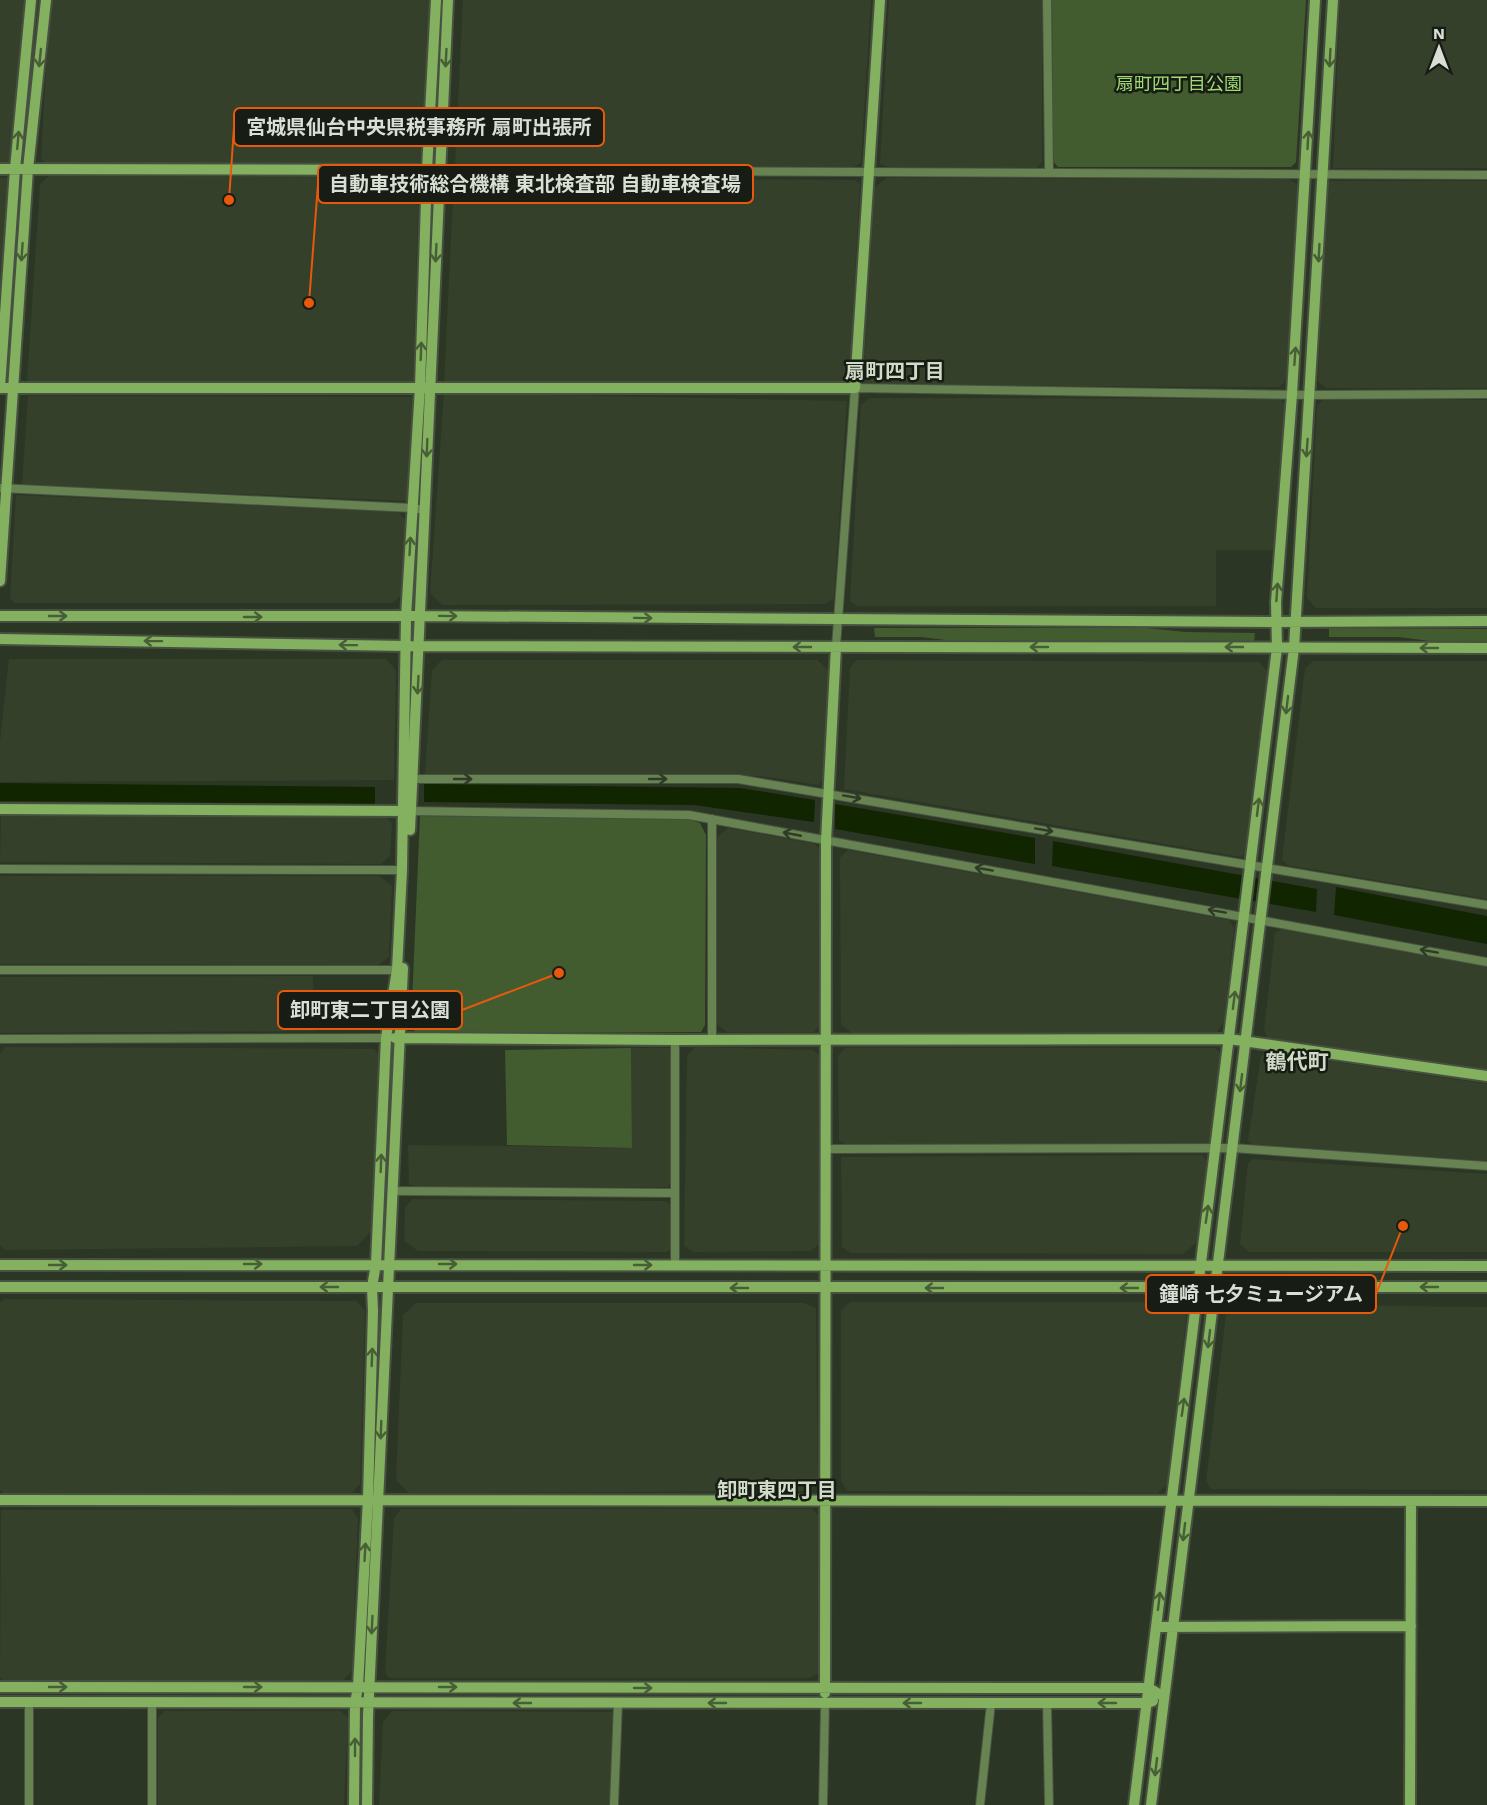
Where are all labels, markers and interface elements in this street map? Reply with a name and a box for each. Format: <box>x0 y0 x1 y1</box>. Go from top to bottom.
north arrow <box>1409 18 1469 78</box>
text: N <box>1433 24 1445 43</box>
one-way arrow <box>34 48 45 68</box>
one-way arrow <box>440 48 451 68</box>
one-way arrow <box>1324 48 1335 68</box>
park label: 扇町四丁目公園 <box>1116 73 1242 94</box>
callout: 宮城県仙台中央県税事務所 扇町出張所 <box>234 108 604 146</box>
text: 宮城県仙台中央県税事務所 扇町出張所 <box>246 115 592 139</box>
one-way arrow <box>13 131 24 151</box>
one-way arrow <box>1302 131 1313 151</box>
callout: 自動車技術総合機構 東北検査部 自動車検査場 <box>318 165 753 203</box>
text: 自動車技術総合機構 東北検査部 自動車検査場 <box>329 172 741 196</box>
one-way arrow <box>16 242 27 262</box>
one-way arrow <box>431 243 442 263</box>
one-way arrow <box>1313 243 1324 263</box>
one-way arrow <box>415 341 426 361</box>
one-way arrow <box>1289 346 1300 366</box>
district label: 扇町四丁目 <box>845 359 945 383</box>
one-way arrow <box>1301 437 1312 457</box>
one-way arrow <box>422 438 433 457</box>
one-way arrow <box>405 536 416 556</box>
one-way arrow <box>1272 583 1283 603</box>
one-way arrow <box>48 610 68 622</box>
one-way arrow <box>438 610 458 622</box>
one-way arrow <box>243 611 263 622</box>
one-way arrow <box>633 612 653 624</box>
one-way arrow <box>143 636 163 647</box>
one-way arrow <box>338 639 358 651</box>
one-way arrow <box>792 641 812 653</box>
one-way arrow <box>1029 641 1049 653</box>
one-way arrow <box>1224 641 1244 653</box>
one-way arrow <box>1419 642 1439 654</box>
one-way arrow <box>412 674 423 694</box>
one-way arrow <box>1281 694 1292 714</box>
one-way arrow <box>453 773 473 785</box>
one-way arrow <box>648 773 668 785</box>
one-way arrow <box>842 792 861 803</box>
one-way arrow <box>1252 798 1263 818</box>
one-way arrow <box>1034 825 1054 836</box>
one-way arrow <box>783 828 802 839</box>
one-way arrow <box>975 863 994 874</box>
one-way arrow <box>1208 905 1228 916</box>
one-way arrow <box>1420 945 1440 956</box>
one-way arrow <box>1229 990 1240 1010</box>
callout: 卸町東二丁目公園 <box>278 991 462 1029</box>
text: 卸町東二丁目公園 <box>290 998 450 1022</box>
district label: 鶴代町 <box>1266 1049 1329 1074</box>
one-way arrow <box>1235 1072 1246 1092</box>
one-way arrow <box>375 1153 386 1173</box>
one-way arrow <box>1201 1205 1212 1224</box>
one-way arrow <box>243 1258 263 1270</box>
one-way arrow <box>438 1258 458 1270</box>
one-way arrow <box>48 1259 68 1271</box>
one-way arrow <box>633 1259 653 1271</box>
callout: 鐘崎 七夕ミュージアム <box>1146 1275 1376 1313</box>
one-way arrow <box>319 1281 339 1293</box>
one-way arrow <box>1419 1281 1439 1293</box>
one-way arrow <box>729 1282 749 1294</box>
one-way arrow <box>924 1282 944 1294</box>
one-way arrow <box>1119 1282 1139 1294</box>
text: 鐘崎 七夕ミュージアム <box>1159 1282 1363 1306</box>
one-way arrow <box>1204 1328 1215 1348</box>
one-way arrow <box>366 1348 378 1368</box>
one-way arrow <box>1177 1398 1188 1418</box>
one-way arrow <box>376 1419 387 1439</box>
district label: 卸町東四丁目 <box>717 1478 837 1502</box>
one-way arrow <box>1179 1522 1190 1541</box>
one-way arrow <box>360 1543 371 1563</box>
one-way arrow <box>1154 1592 1165 1611</box>
one-way arrow <box>367 1614 378 1634</box>
one-way arrow <box>48 1681 68 1693</box>
one-way arrow <box>243 1681 263 1693</box>
one-way arrow <box>438 1681 458 1693</box>
one-way arrow <box>633 1682 653 1693</box>
one-way arrow <box>512 1697 532 1708</box>
one-way arrow <box>707 1697 727 1709</box>
one-way arrow <box>902 1697 922 1709</box>
one-way arrow <box>1097 1697 1117 1709</box>
one-way arrow <box>349 1737 360 1757</box>
one-way arrow <box>1150 1757 1161 1777</box>

